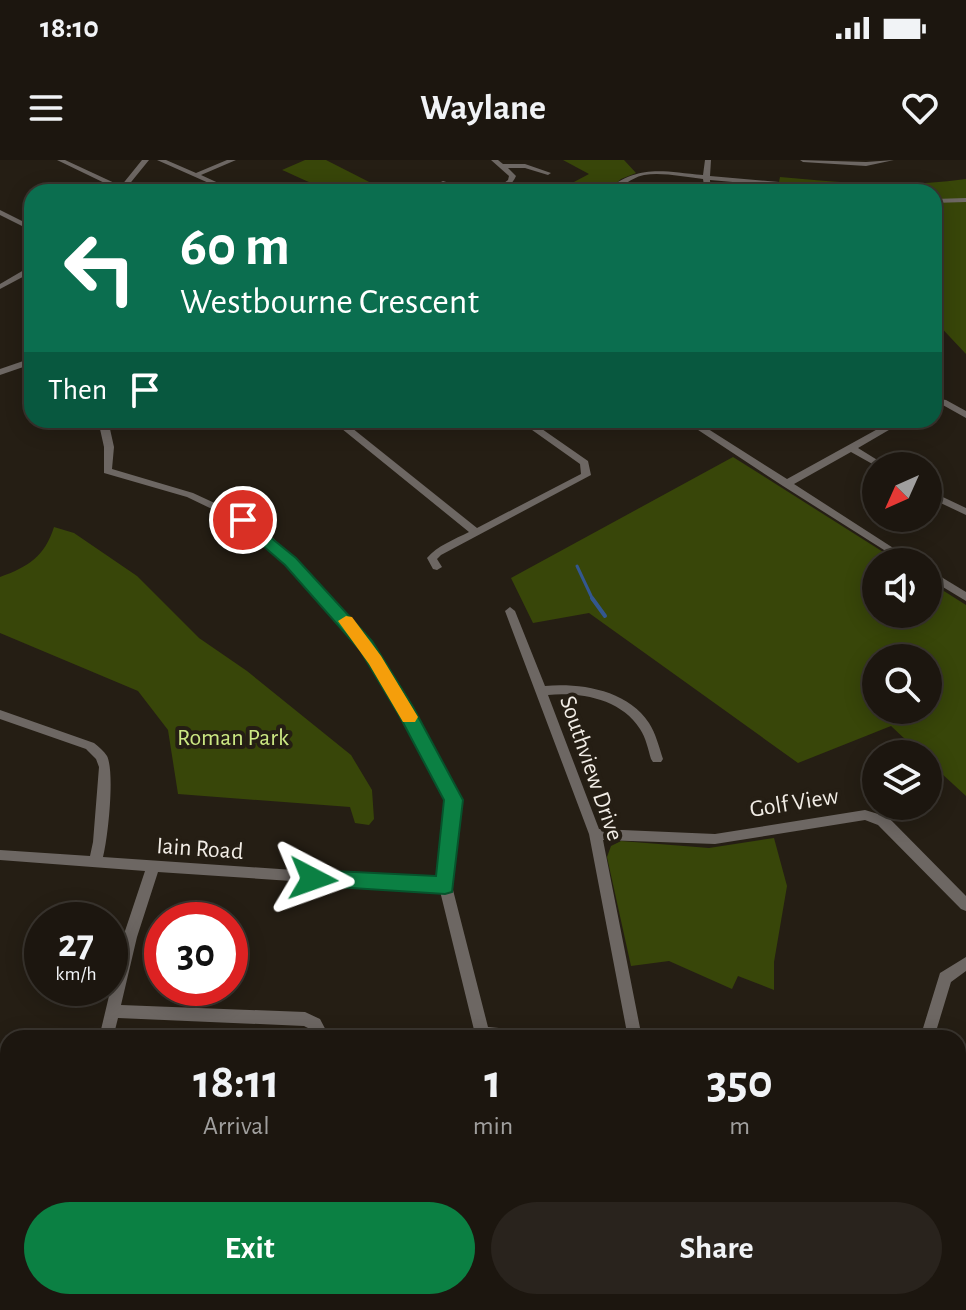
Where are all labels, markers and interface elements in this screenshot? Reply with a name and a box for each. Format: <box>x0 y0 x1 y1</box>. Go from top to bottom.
text: 18:10 <box>40 13 99 43</box>
icon: menu <box>24 86 68 130</box>
icon: heart <box>898 86 942 130</box>
text: Waylane <box>420 90 546 126</box>
icon: left <box>48 216 152 320</box>
text: 60 m <box>180 219 290 275</box>
text: Westbourne Crescent <box>180 284 479 320</box>
icon: arrive <box>123 368 167 412</box>
text: Then <box>48 375 107 405</box>
north arrow <box>862 452 942 532</box>
map controls <box>862 452 942 820</box>
pin <box>209 486 277 554</box>
icon: arrive <box>221 498 265 542</box>
button: sound <box>862 548 942 628</box>
button: search <box>862 644 942 724</box>
street label: Southview Drive <box>555 693 627 844</box>
park label: Roman Park <box>177 726 289 750</box>
button: layers <box>862 740 942 820</box>
street label: Golf View <box>748 784 840 822</box>
street label: Iain Road <box>156 834 244 864</box>
position arrow <box>271 837 355 921</box>
speed limit sign: 30 <box>144 902 248 1006</box>
text: 27 <box>58 924 94 964</box>
text: km/h <box>55 964 97 984</box>
text: 18:11 <box>193 1059 280 1107</box>
text: 1 <box>484 1059 502 1107</box>
text: 350 <box>706 1059 773 1107</box>
text: Arrival <box>203 1113 270 1139</box>
text: min <box>473 1113 513 1139</box>
text: m <box>729 1113 750 1139</box>
button: Exit <box>24 1202 475 1294</box>
button: Share <box>491 1202 942 1294</box>

